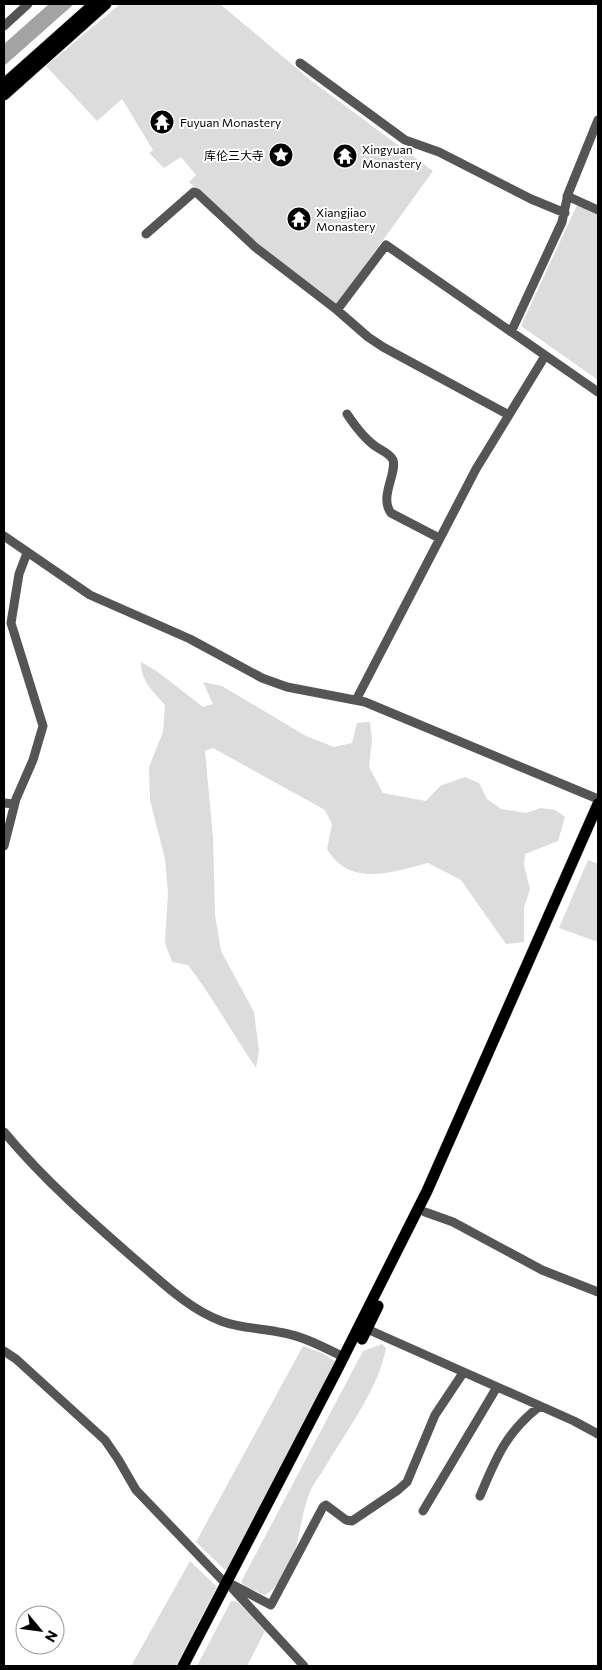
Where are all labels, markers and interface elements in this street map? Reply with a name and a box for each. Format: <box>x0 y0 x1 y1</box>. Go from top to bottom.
temple icon: Fuyuan Monastery <box>149 109 175 135</box>
place label: Fuyuan Monastery <box>180 115 281 129</box>
place icon: 库伦三大寺 <box>268 142 294 168</box>
place label: Xingyuan Monastery <box>362 142 421 170</box>
temple icon: Xingyuan Monastery <box>332 143 358 169</box>
place label: 库伦三大寺 <box>204 148 264 162</box>
place label: Xiangjiao Monastery <box>316 205 375 233</box>
temple icon: Xiangjiao Monastery <box>286 206 312 232</box>
north arrow <box>15 1605 65 1655</box>
text: N <box>42 1628 62 1645</box>

